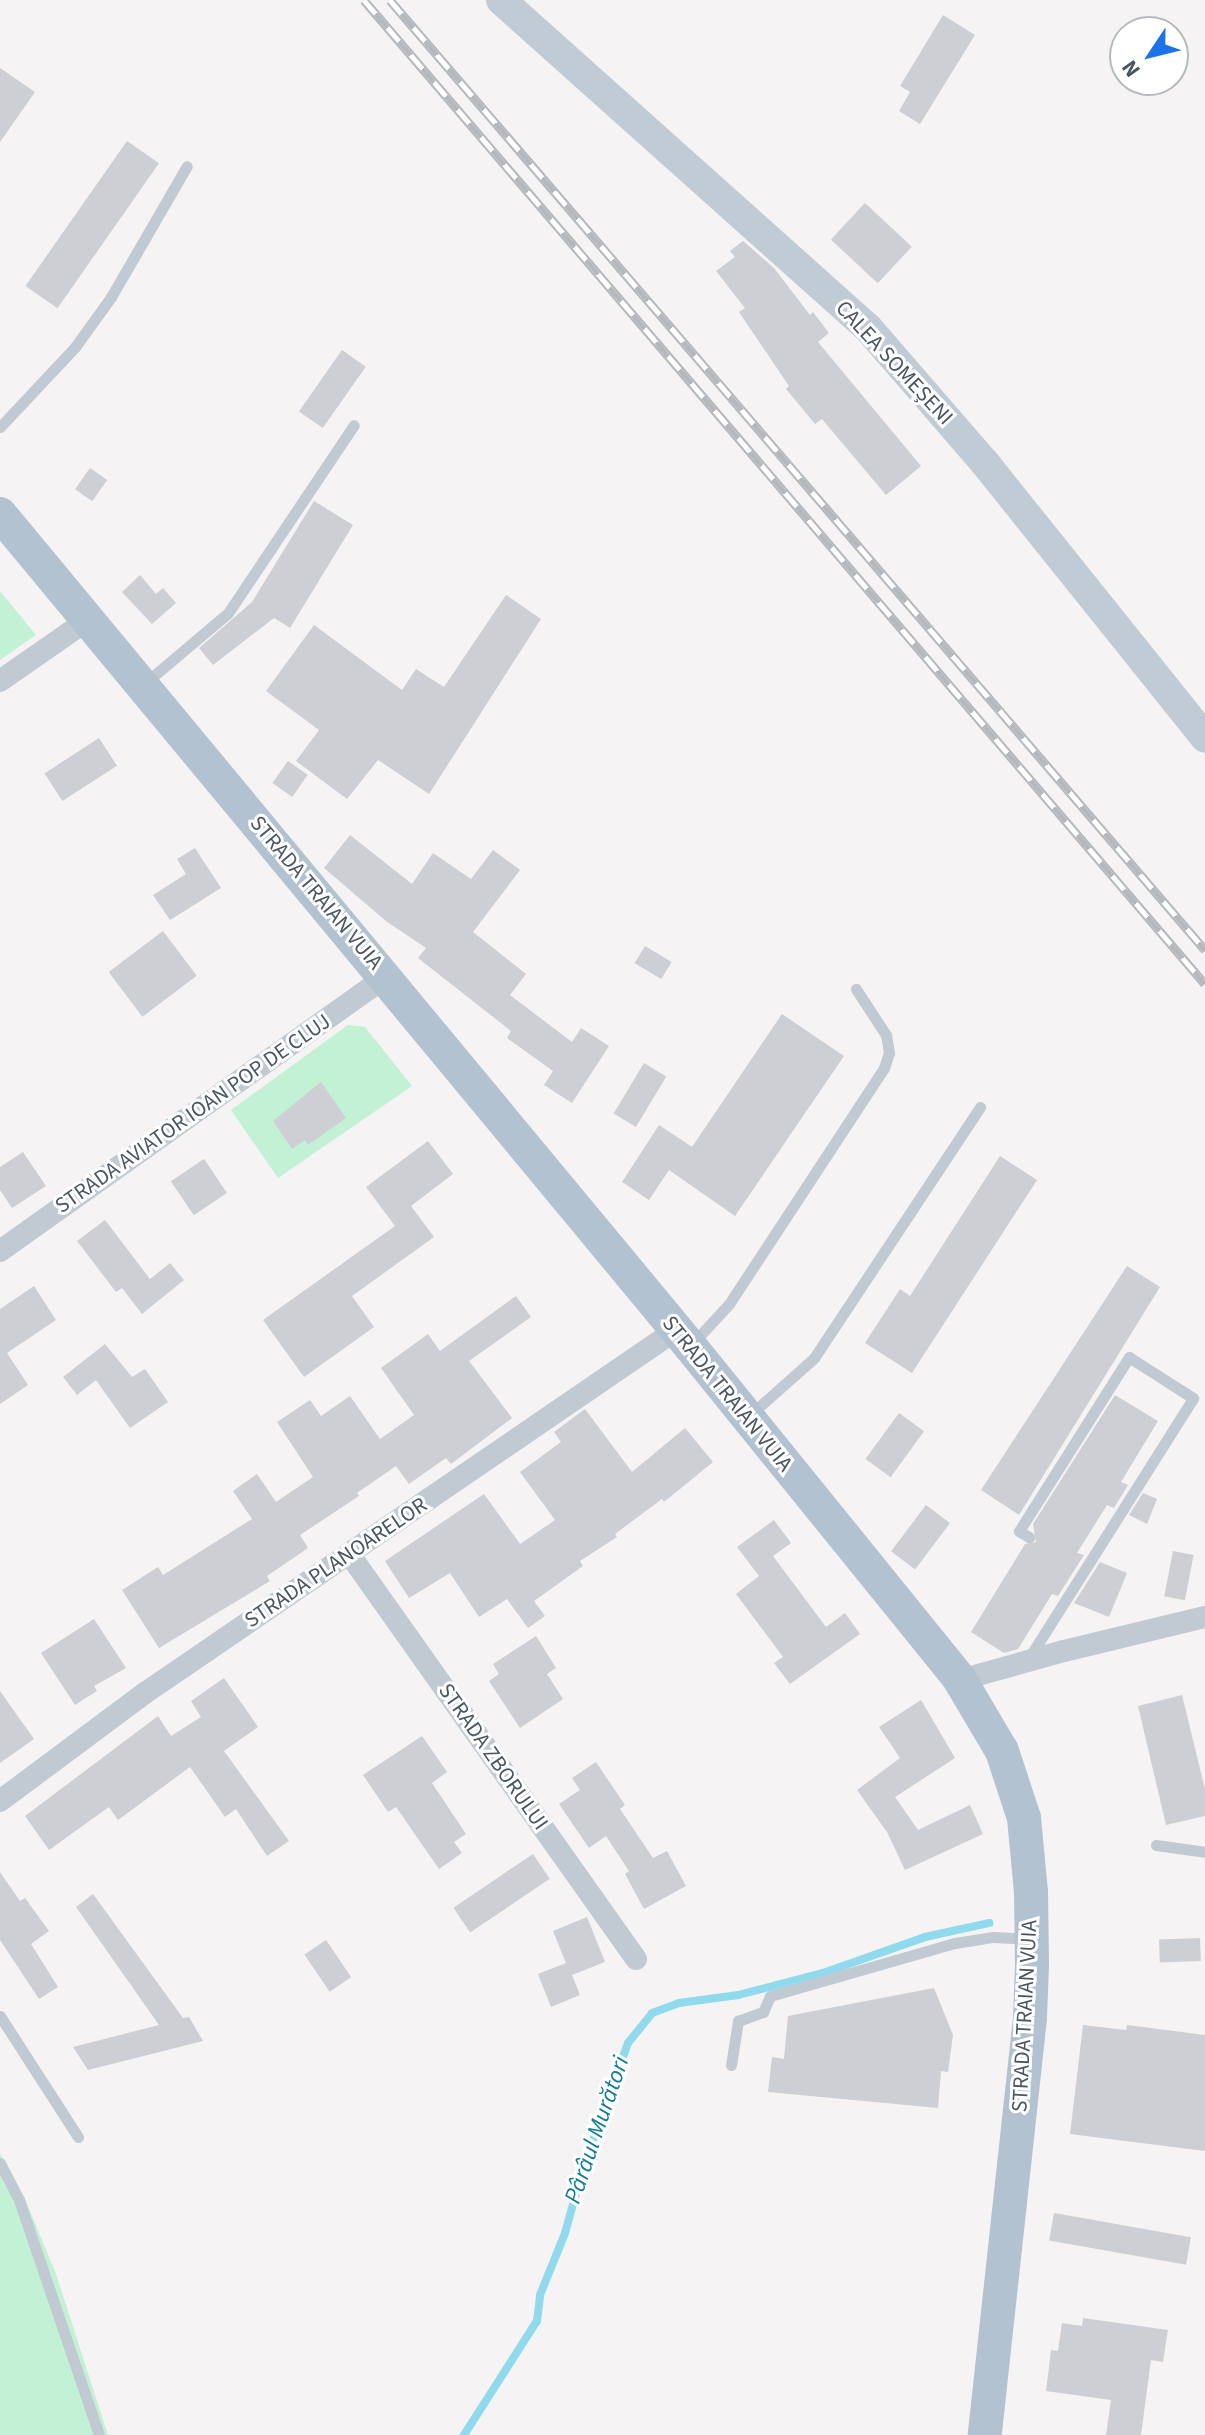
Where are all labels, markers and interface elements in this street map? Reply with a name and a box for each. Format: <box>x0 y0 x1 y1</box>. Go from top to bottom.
north arrow <box>1109 16 1189 96</box>
text: N <box>1114 53 1148 84</box>
street label: CALEA SOMEȘENI <box>830 295 958 431</box>
street label: STRADA TRAIAN VUIA <box>244 811 388 975</box>
street label: STRADA AVIATOR IOAN POP DE CLUJ <box>50 1009 336 1219</box>
street label: STRADA TRAIAN VUIA <box>656 1311 798 1477</box>
street label: STRADA PLANOARELOR <box>240 1492 432 1634</box>
street label: STRADA ZBORULUI <box>432 1678 554 1836</box>
street label: STRADA TRAIAN VUIA <box>1007 1919 1043 2113</box>
water label: Pârâul Murători <box>558 2053 636 2207</box>

